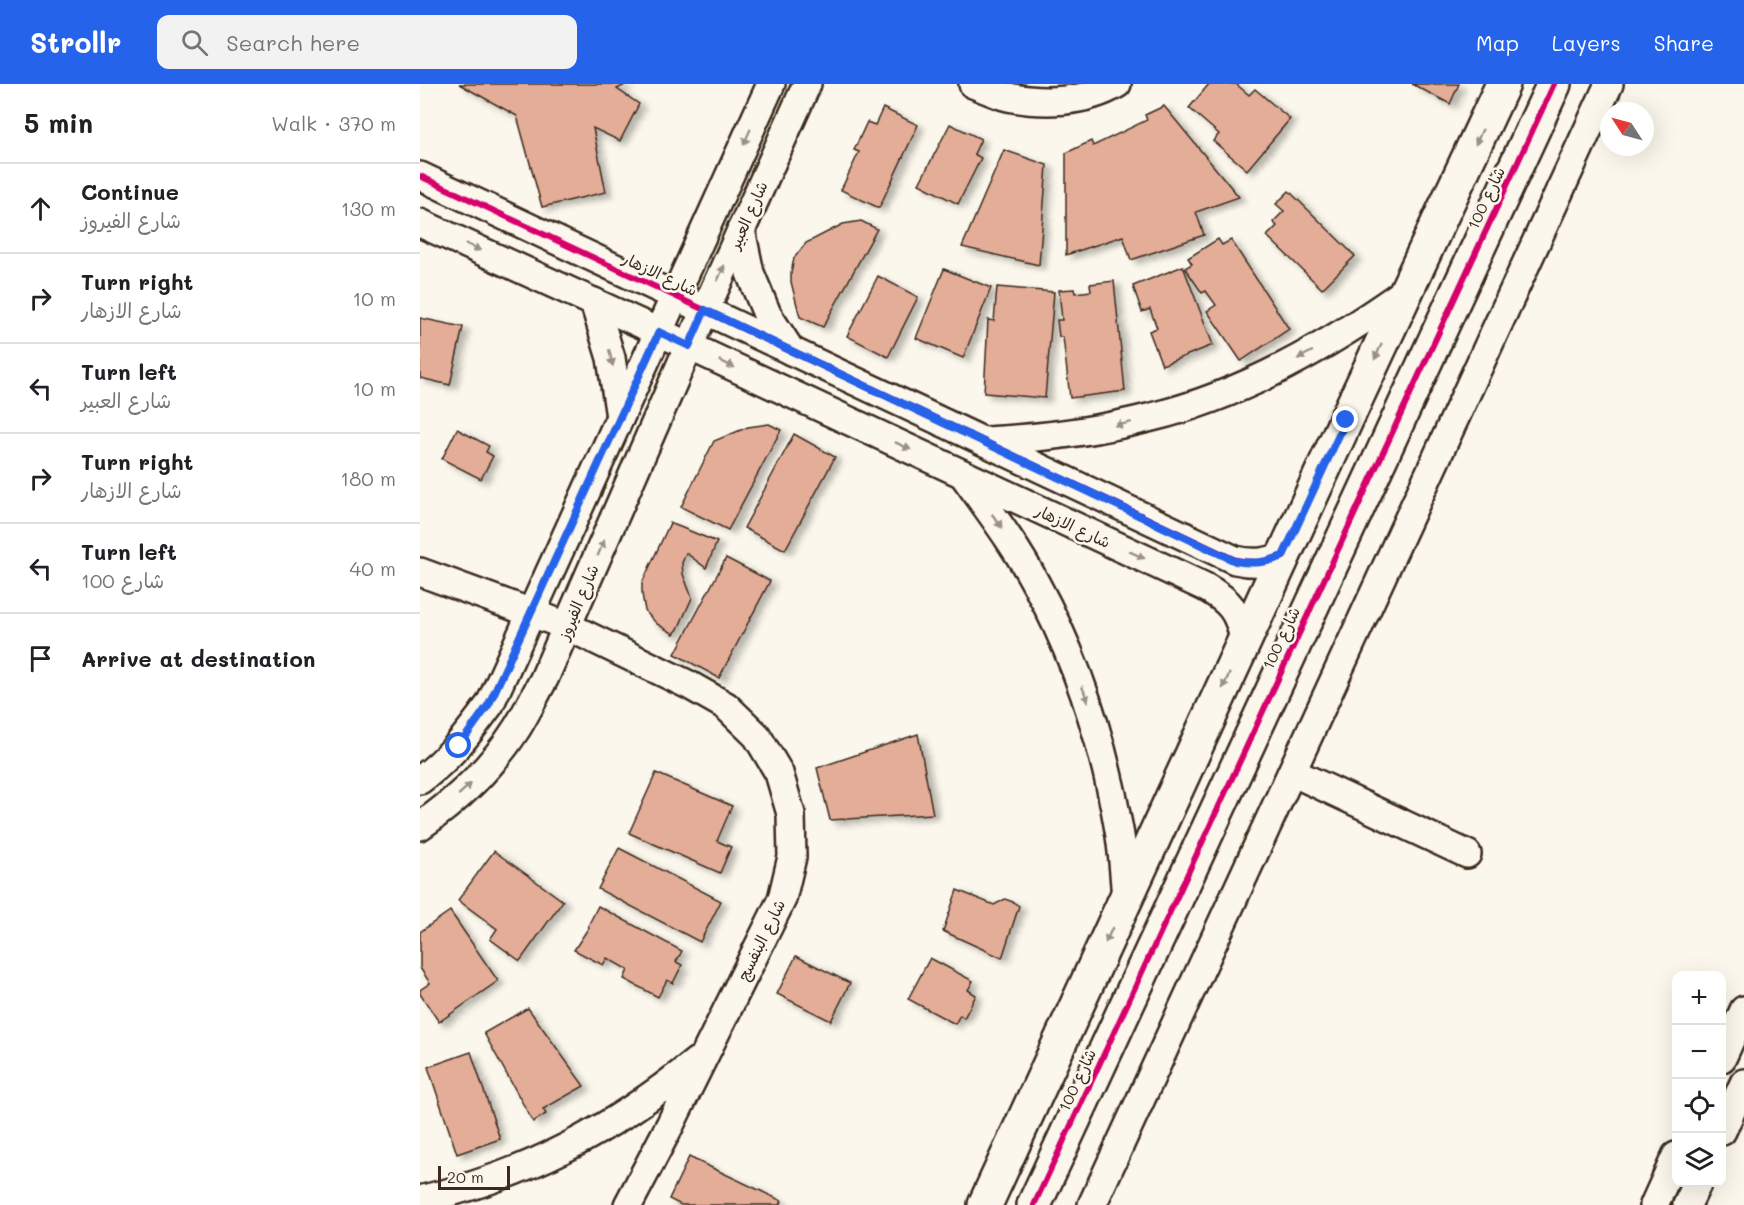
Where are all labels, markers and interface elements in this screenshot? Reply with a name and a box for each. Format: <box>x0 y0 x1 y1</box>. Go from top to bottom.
search box <box>157 15 577 69</box>
text: Strollr <box>30 24 121 60</box>
icon: search <box>178 26 211 59</box>
text: Search here <box>226 28 360 57</box>
text: Map <box>1476 29 1519 56</box>
text: Layers <box>1552 29 1621 56</box>
text: Share <box>1654 29 1714 56</box>
north arrow <box>1600 102 1654 156</box>
text: 5 min <box>24 106 93 140</box>
text: Walk · 370 m <box>271 110 396 136</box>
one-way arrow <box>1473 128 1483 146</box>
one-way arrow <box>742 129 751 146</box>
street label: شارع 100 <box>1462 163 1511 233</box>
text: Continue <box>81 177 179 206</box>
street label: شارع العبير <box>722 178 774 255</box>
icon: ahead <box>24 192 57 225</box>
text: 130 m <box>341 195 396 221</box>
text: شارع الفيروز <box>81 207 181 233</box>
one-way arrow <box>465 242 483 252</box>
street label: شارع الازهار <box>617 247 701 302</box>
one-way arrow <box>717 265 726 282</box>
text: Turn right <box>81 267 193 296</box>
icon: right <box>24 282 57 315</box>
text: 10 m <box>352 285 396 311</box>
text: شارع الازهار <box>81 297 182 323</box>
one-way arrow <box>1374 343 1383 360</box>
one-way arrow <box>607 349 616 368</box>
one-way arrow <box>1296 350 1314 360</box>
text: Turn left <box>81 357 177 386</box>
one-way arrow <box>718 359 735 368</box>
icon: left <box>24 372 57 405</box>
text: 10 m <box>352 375 396 401</box>
text: شارع العبير <box>81 387 171 413</box>
route end <box>1332 406 1358 432</box>
one-way arrow <box>1113 420 1132 429</box>
one-way arrow <box>895 442 912 451</box>
text: Turn right <box>81 447 193 476</box>
icon: right <box>24 462 57 495</box>
text: 180 m <box>340 465 396 491</box>
text: شارع الازهار <box>81 477 182 503</box>
street label: شارع الازهار <box>1030 499 1114 554</box>
one-way arrow <box>991 513 1003 529</box>
text: Turn left <box>81 537 177 566</box>
one-way arrow <box>597 539 606 557</box>
one-way arrow <box>1128 551 1146 561</box>
icon: left <box>24 552 57 585</box>
text: 40 m <box>350 555 396 581</box>
street label: شارع الفيروز <box>551 561 605 645</box>
text: شارع 100 <box>81 567 164 593</box>
street label: شارع 100 <box>1257 603 1306 673</box>
icon: arrive <box>24 642 57 675</box>
text: Arrive at destination <box>81 644 316 673</box>
one-way arrow <box>1220 672 1230 690</box>
one-way arrow <box>1080 686 1090 704</box>
route start <box>445 732 471 758</box>
one-way arrow <box>457 783 472 796</box>
street label: شارع البنفسج <box>732 896 791 985</box>
one-way arrow <box>1104 926 1114 944</box>
map controls <box>1672 971 1726 1187</box>
button: + <box>1672 971 1726 1025</box>
button: − <box>1672 1025 1726 1079</box>
street label: شارع 100 <box>1053 1045 1102 1115</box>
button: locate <box>1672 1079 1726 1133</box>
button: layers <box>1672 1133 1726 1187</box>
scale bar <box>438 1163 510 1190</box>
text: 20 m <box>447 1166 484 1187</box>

